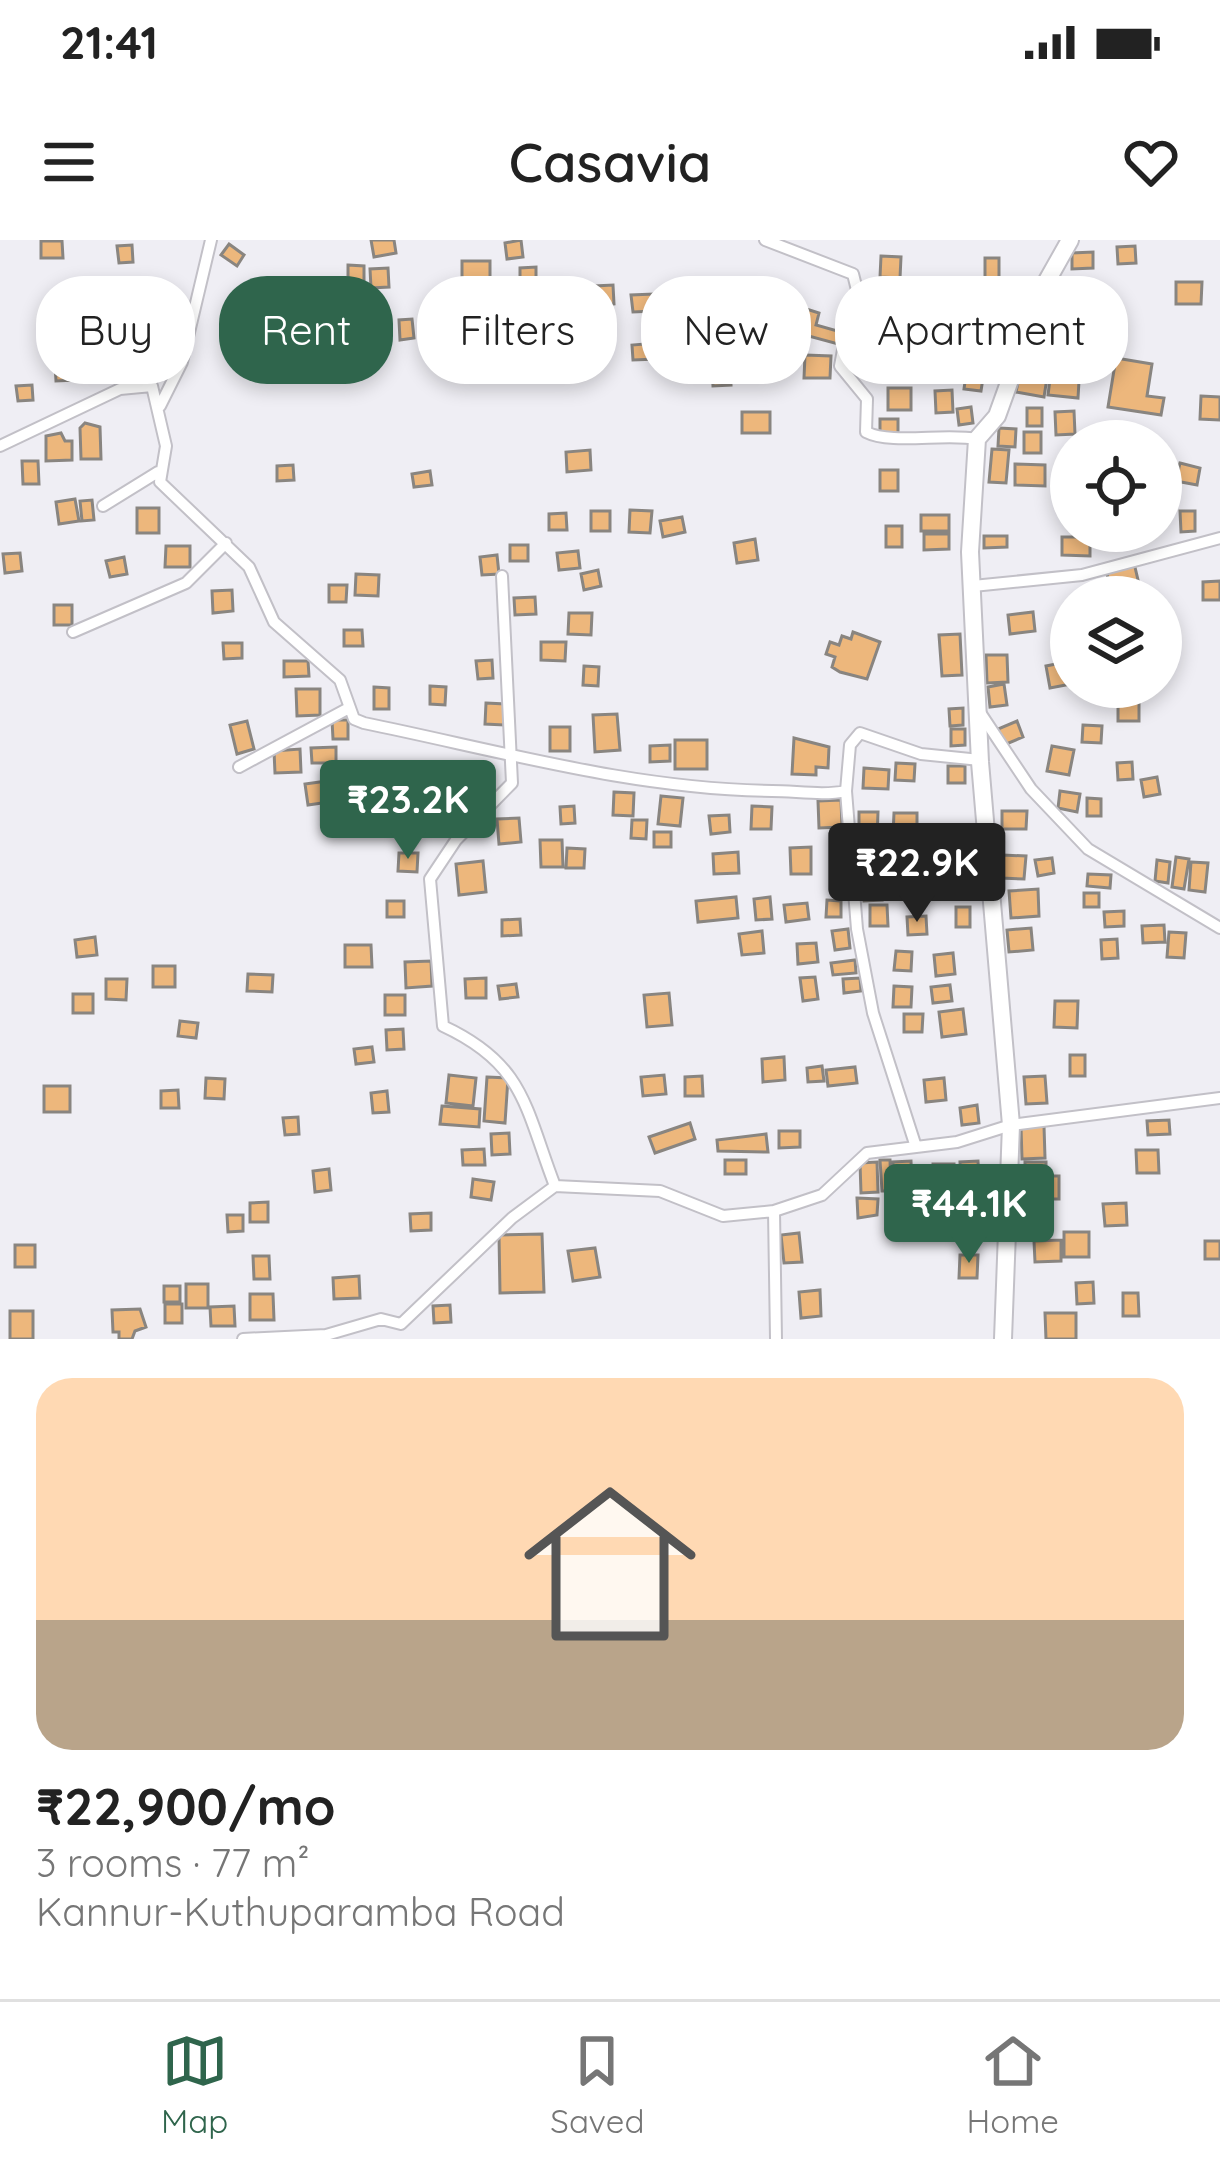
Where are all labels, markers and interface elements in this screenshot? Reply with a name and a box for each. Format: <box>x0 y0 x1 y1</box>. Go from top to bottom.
text: 21:41 <box>60 14 158 70</box>
text: Casavia <box>509 128 711 196</box>
icon: menu <box>36 129 102 195</box>
icon: heart <box>1118 129 1184 195</box>
chip: Buy <box>36 276 195 384</box>
chip: Rent <box>219 276 393 384</box>
chip: Filters <box>417 276 617 384</box>
chip: New <box>641 276 811 384</box>
chip: Apartment <box>835 276 1128 384</box>
map controls <box>1050 420 1182 708</box>
button: locate <box>1050 420 1182 552</box>
button: layers <box>1050 576 1182 708</box>
pin: ₹23.2K <box>310 760 506 862</box>
text: ₹23.2K <box>347 774 469 823</box>
pin: ₹22.9K <box>819 823 1015 925</box>
text: ₹22.9K <box>855 837 979 886</box>
pin: ₹44.1K <box>871 1164 1067 1266</box>
text: ₹44.1K <box>911 1178 1027 1227</box>
icon: home <box>502 1456 718 1672</box>
text: ₹22,900/mo <box>36 1774 336 1838</box>
text: 3 rooms · 77 m² <box>36 1838 310 1887</box>
text: Kannur-Kuthuparamba Road <box>36 1887 565 1936</box>
tab: Map <box>161 2028 228 2141</box>
tab: Saved <box>550 2028 644 2141</box>
tab: Home <box>967 2028 1059 2141</box>

